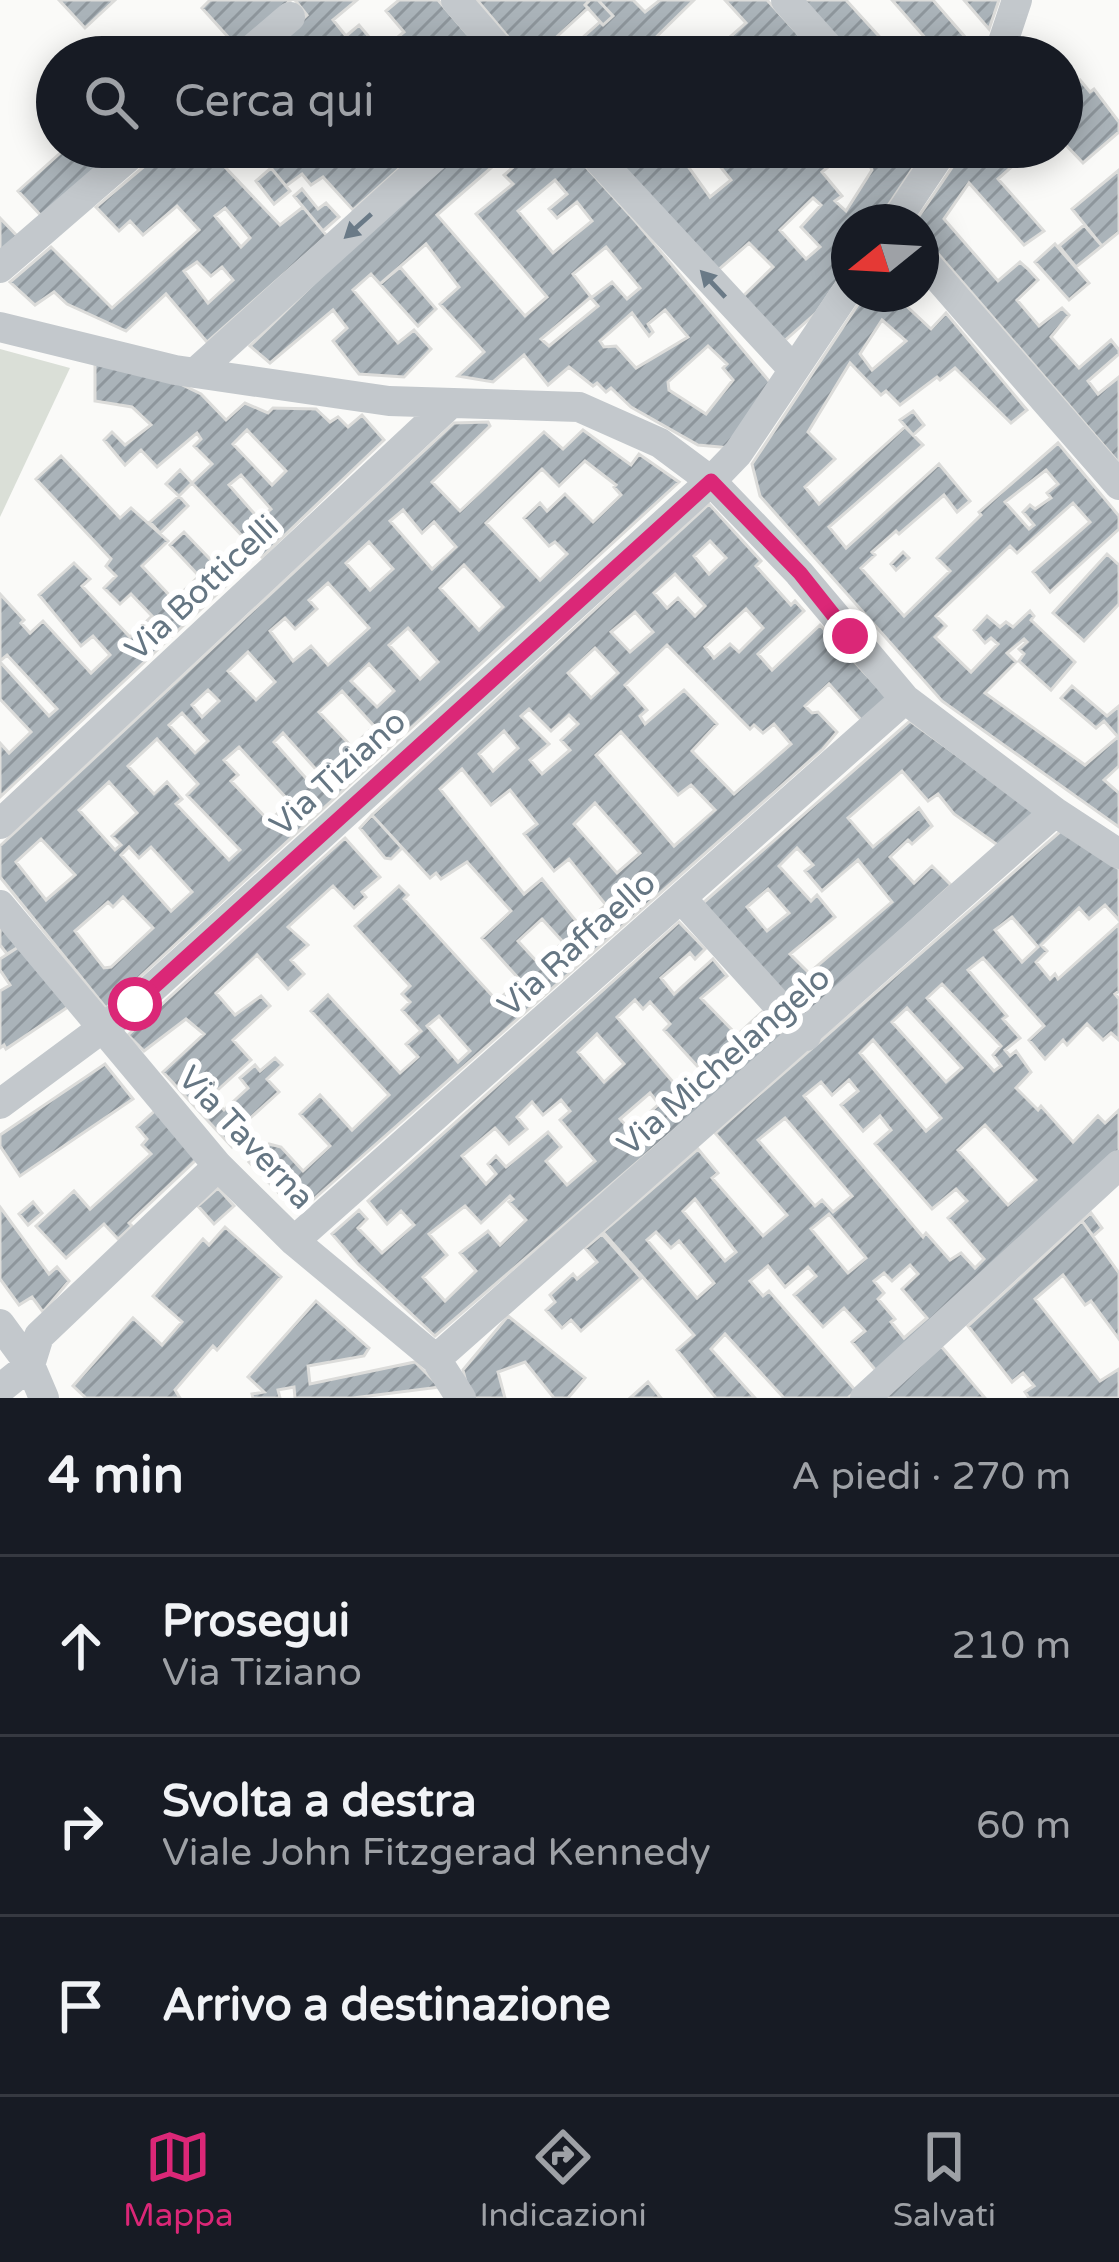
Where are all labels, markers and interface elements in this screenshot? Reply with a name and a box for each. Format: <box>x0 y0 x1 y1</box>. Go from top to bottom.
search box <box>36 36 1083 168</box>
icon: search <box>78 69 144 135</box>
text: Cerca qui <box>174 75 375 129</box>
north arrow <box>831 204 939 312</box>
one-way arrow <box>344 211 373 239</box>
one-way arrow <box>700 269 728 298</box>
street label: Via Botticelli <box>117 507 287 669</box>
route end <box>823 609 877 663</box>
street label: Via Tiziano <box>262 702 414 844</box>
street label: Via Raffaello <box>490 863 664 1025</box>
street label: Via Michelangelo <box>610 958 838 1164</box>
route start <box>108 977 162 1031</box>
street label: Via Taverna <box>170 1059 322 1217</box>
text: 4 min <box>48 1445 184 1507</box>
text: A piedi · 270 m <box>791 1453 1071 1500</box>
text: Prosegui <box>162 1595 350 1649</box>
icon: ahead <box>48 1613 114 1679</box>
text: 210 m <box>952 1622 1071 1669</box>
text: Via Tiziano <box>162 1649 362 1696</box>
text: Svolta a destra <box>162 1775 477 1829</box>
icon: right <box>48 1793 114 1859</box>
text: 60 m <box>976 1802 1071 1849</box>
text: Viale John Fitzgerad Kennedy <box>162 1829 711 1876</box>
icon: arrive <box>48 1973 114 2039</box>
text: Arrivo a destinazione <box>162 1979 611 2033</box>
tab: Mappa <box>123 2124 234 2235</box>
tab: Indicazioni <box>479 2124 647 2235</box>
tab: Salvati <box>893 2124 996 2235</box>

